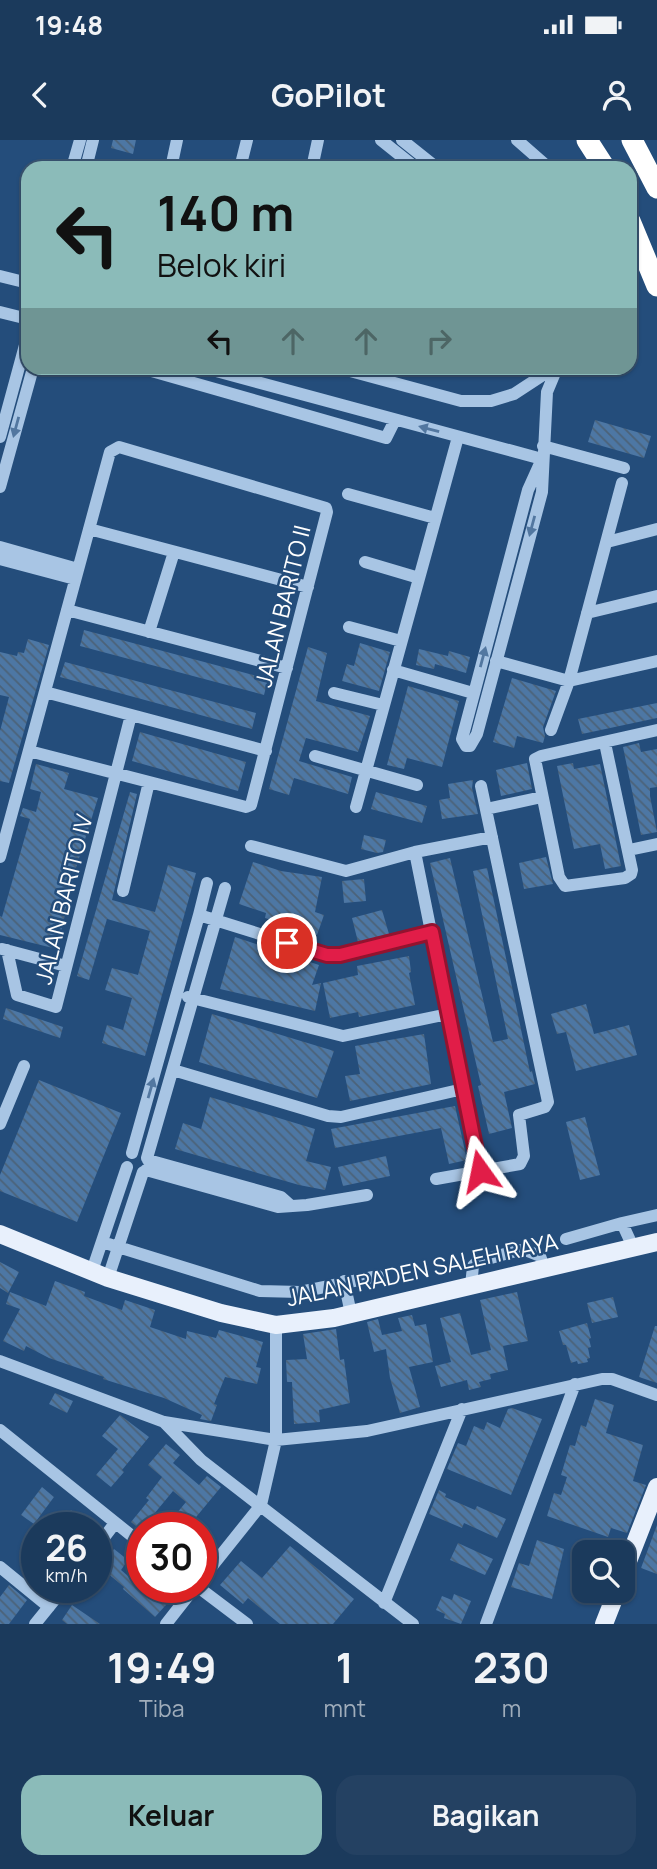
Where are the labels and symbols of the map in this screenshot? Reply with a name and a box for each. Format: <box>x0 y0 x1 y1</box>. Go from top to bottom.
one-way arrow <box>10 417 21 439</box>
one-way arrow <box>418 424 439 434</box>
one-way arrow <box>527 516 537 537</box>
street label: JALAN BARITO II <box>246 522 318 690</box>
one-way arrow <box>478 646 489 668</box>
street label: JALAN BARITO IV <box>26 811 100 987</box>
pin <box>257 913 317 973</box>
one-way arrow <box>146 1076 157 1098</box>
position arrow <box>443 1134 517 1208</box>
street label: JALAN RADEN SALEH RAYA <box>283 1224 561 1313</box>
speed limit sign: 30 <box>126 1512 217 1603</box>

